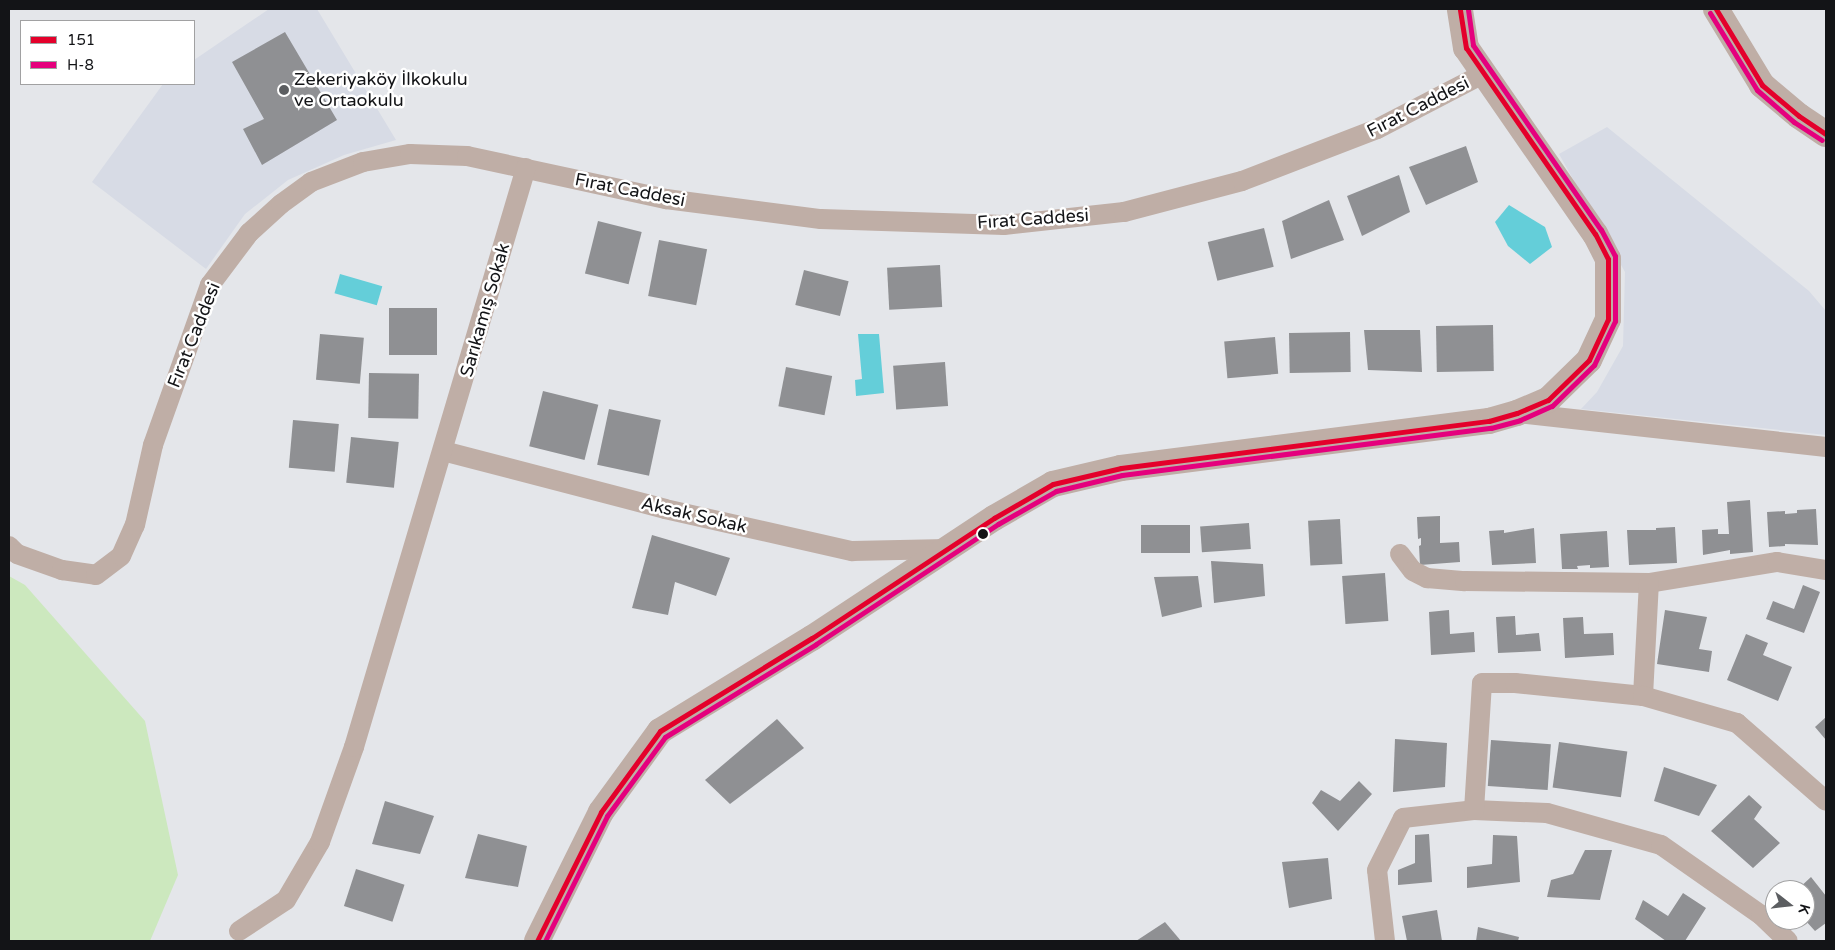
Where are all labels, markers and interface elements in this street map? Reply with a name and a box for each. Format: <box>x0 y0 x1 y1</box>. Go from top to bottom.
legend <box>20 20 195 85</box>
text: 151 <box>67 31 95 49</box>
text: H-8 <box>67 56 94 74</box>
place label: Zekeriyaköy İlkokulu ve Ortaokulu <box>294 69 468 112</box>
street label: Fırat Caddesi <box>1363 72 1473 142</box>
marker: Zekeriyaköy İlkokulu ve Ortaokulu <box>278 84 290 96</box>
street label: Fırat Caddesi <box>573 169 687 211</box>
street label: Fırat Caddesi <box>976 204 1090 234</box>
street label: Sarıkamış Sokak <box>456 241 514 379</box>
street label: Fırat Caddesi <box>163 279 225 391</box>
street label: Aksak Sokak <box>639 492 749 538</box>
unlabelled marker <box>978 529 988 539</box>
north arrow <box>1765 880 1815 930</box>
text: K <box>1794 902 1813 916</box>

